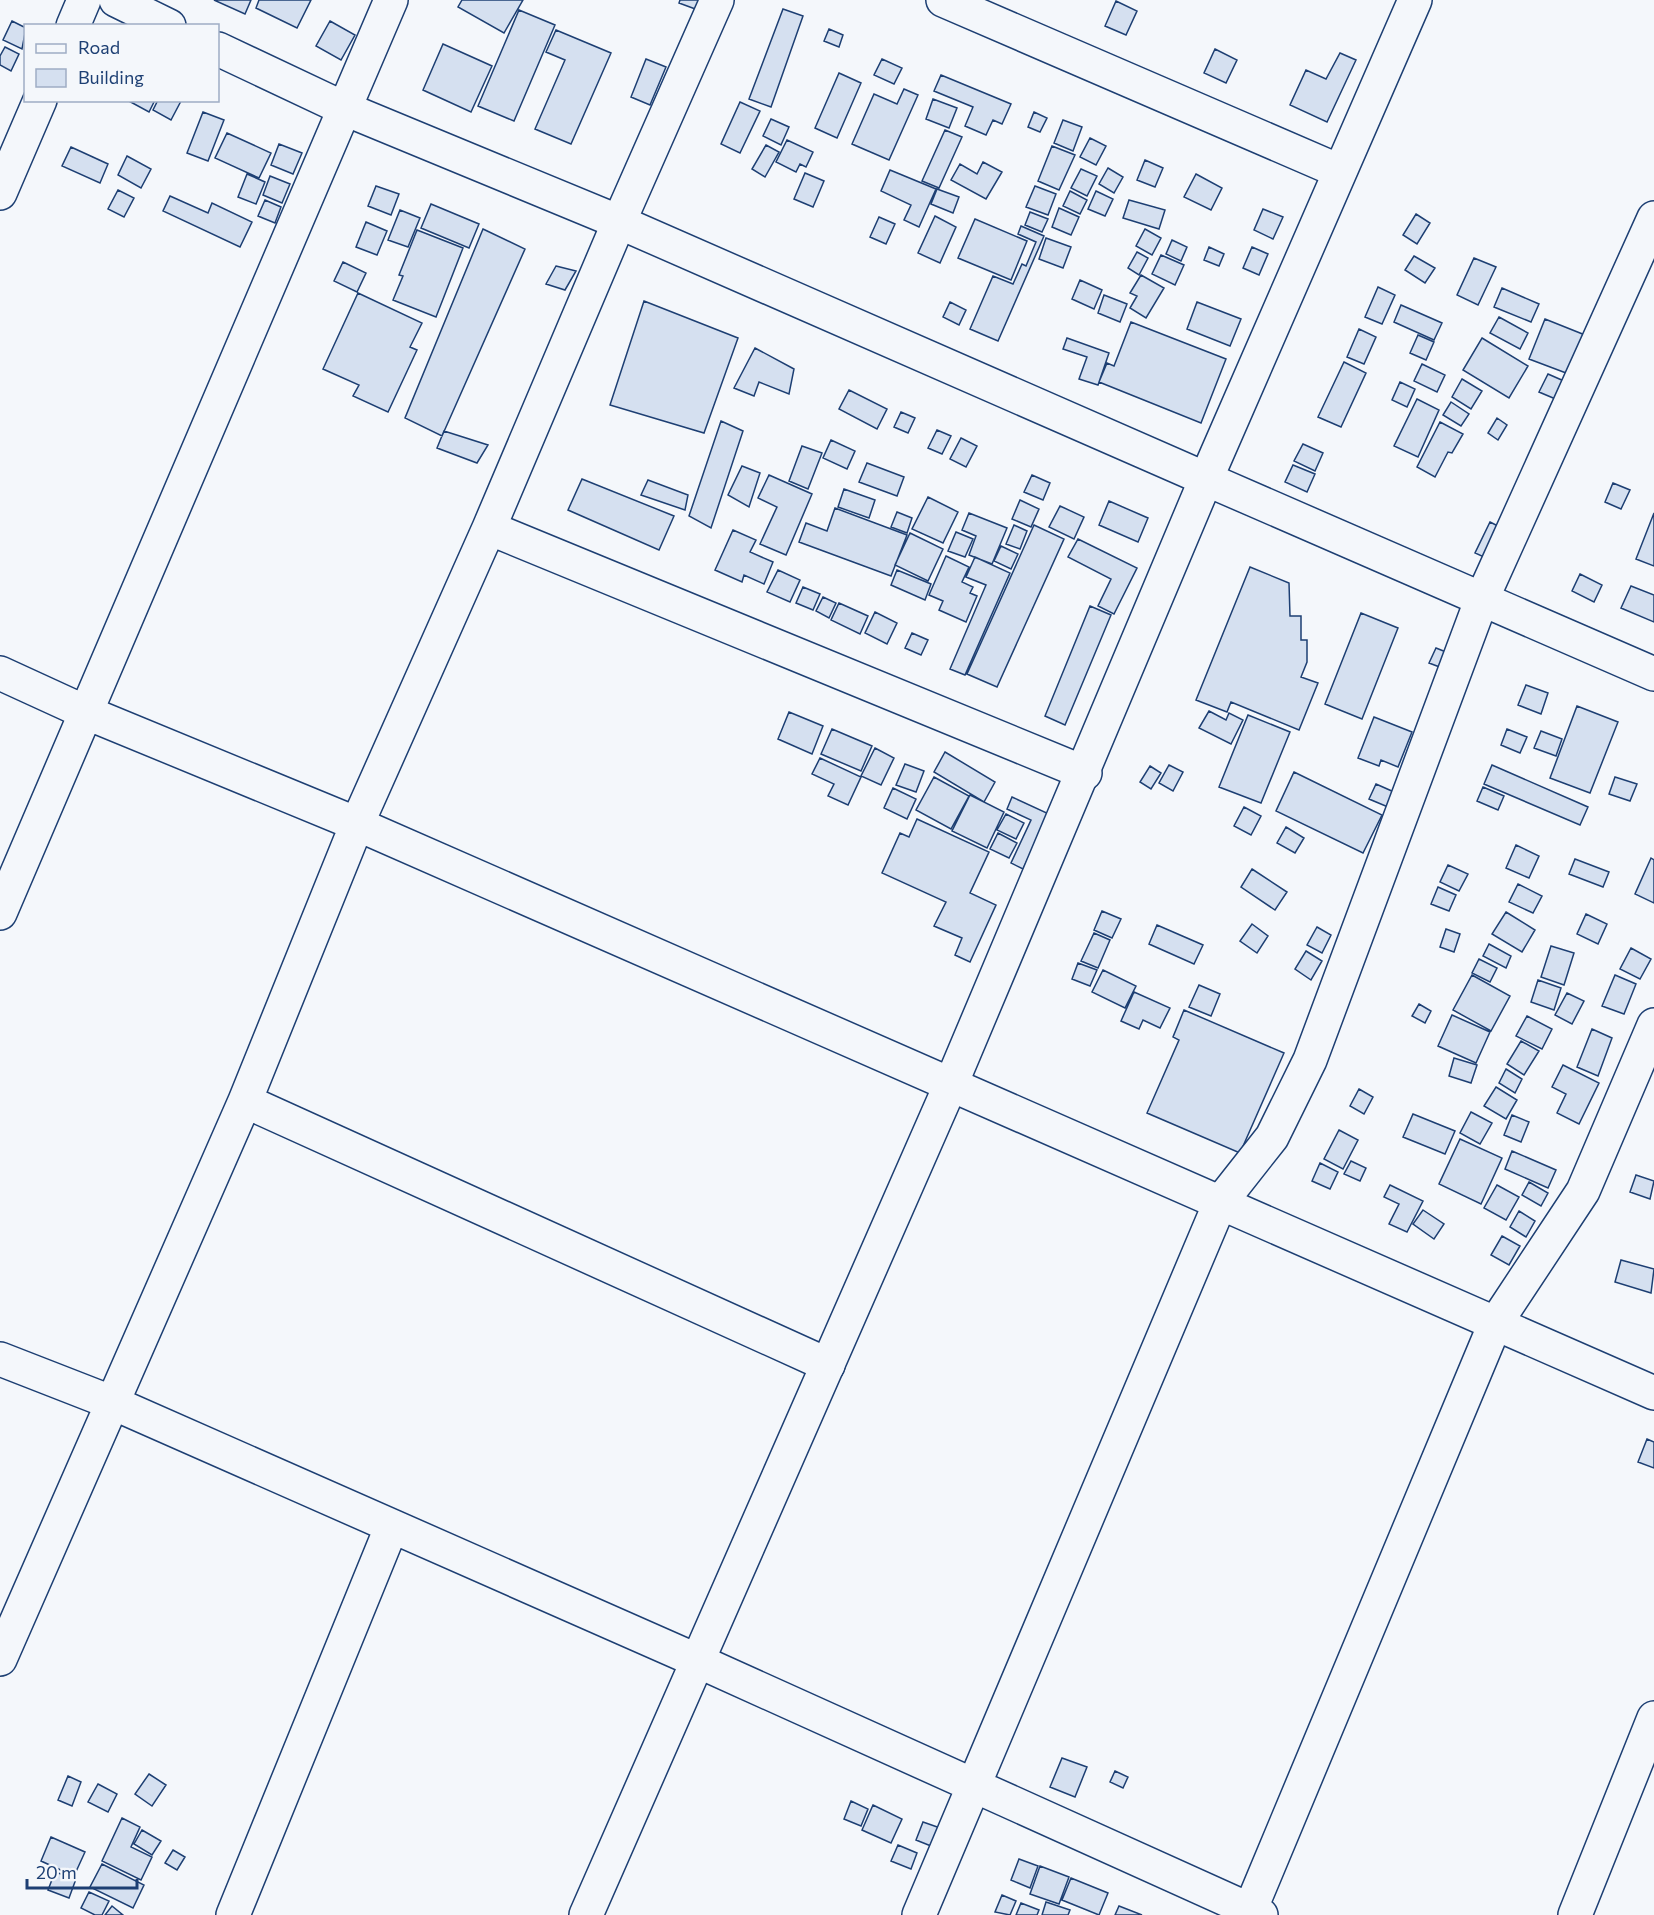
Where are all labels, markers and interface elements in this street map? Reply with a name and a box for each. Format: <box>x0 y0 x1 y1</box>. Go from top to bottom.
legend <box>24 24 219 102</box>
text: Road <box>78 36 120 58</box>
text: Building <box>78 66 144 88</box>
scale bar <box>27 1852 136 1890</box>
text: 20 m <box>36 1861 77 1883</box>

